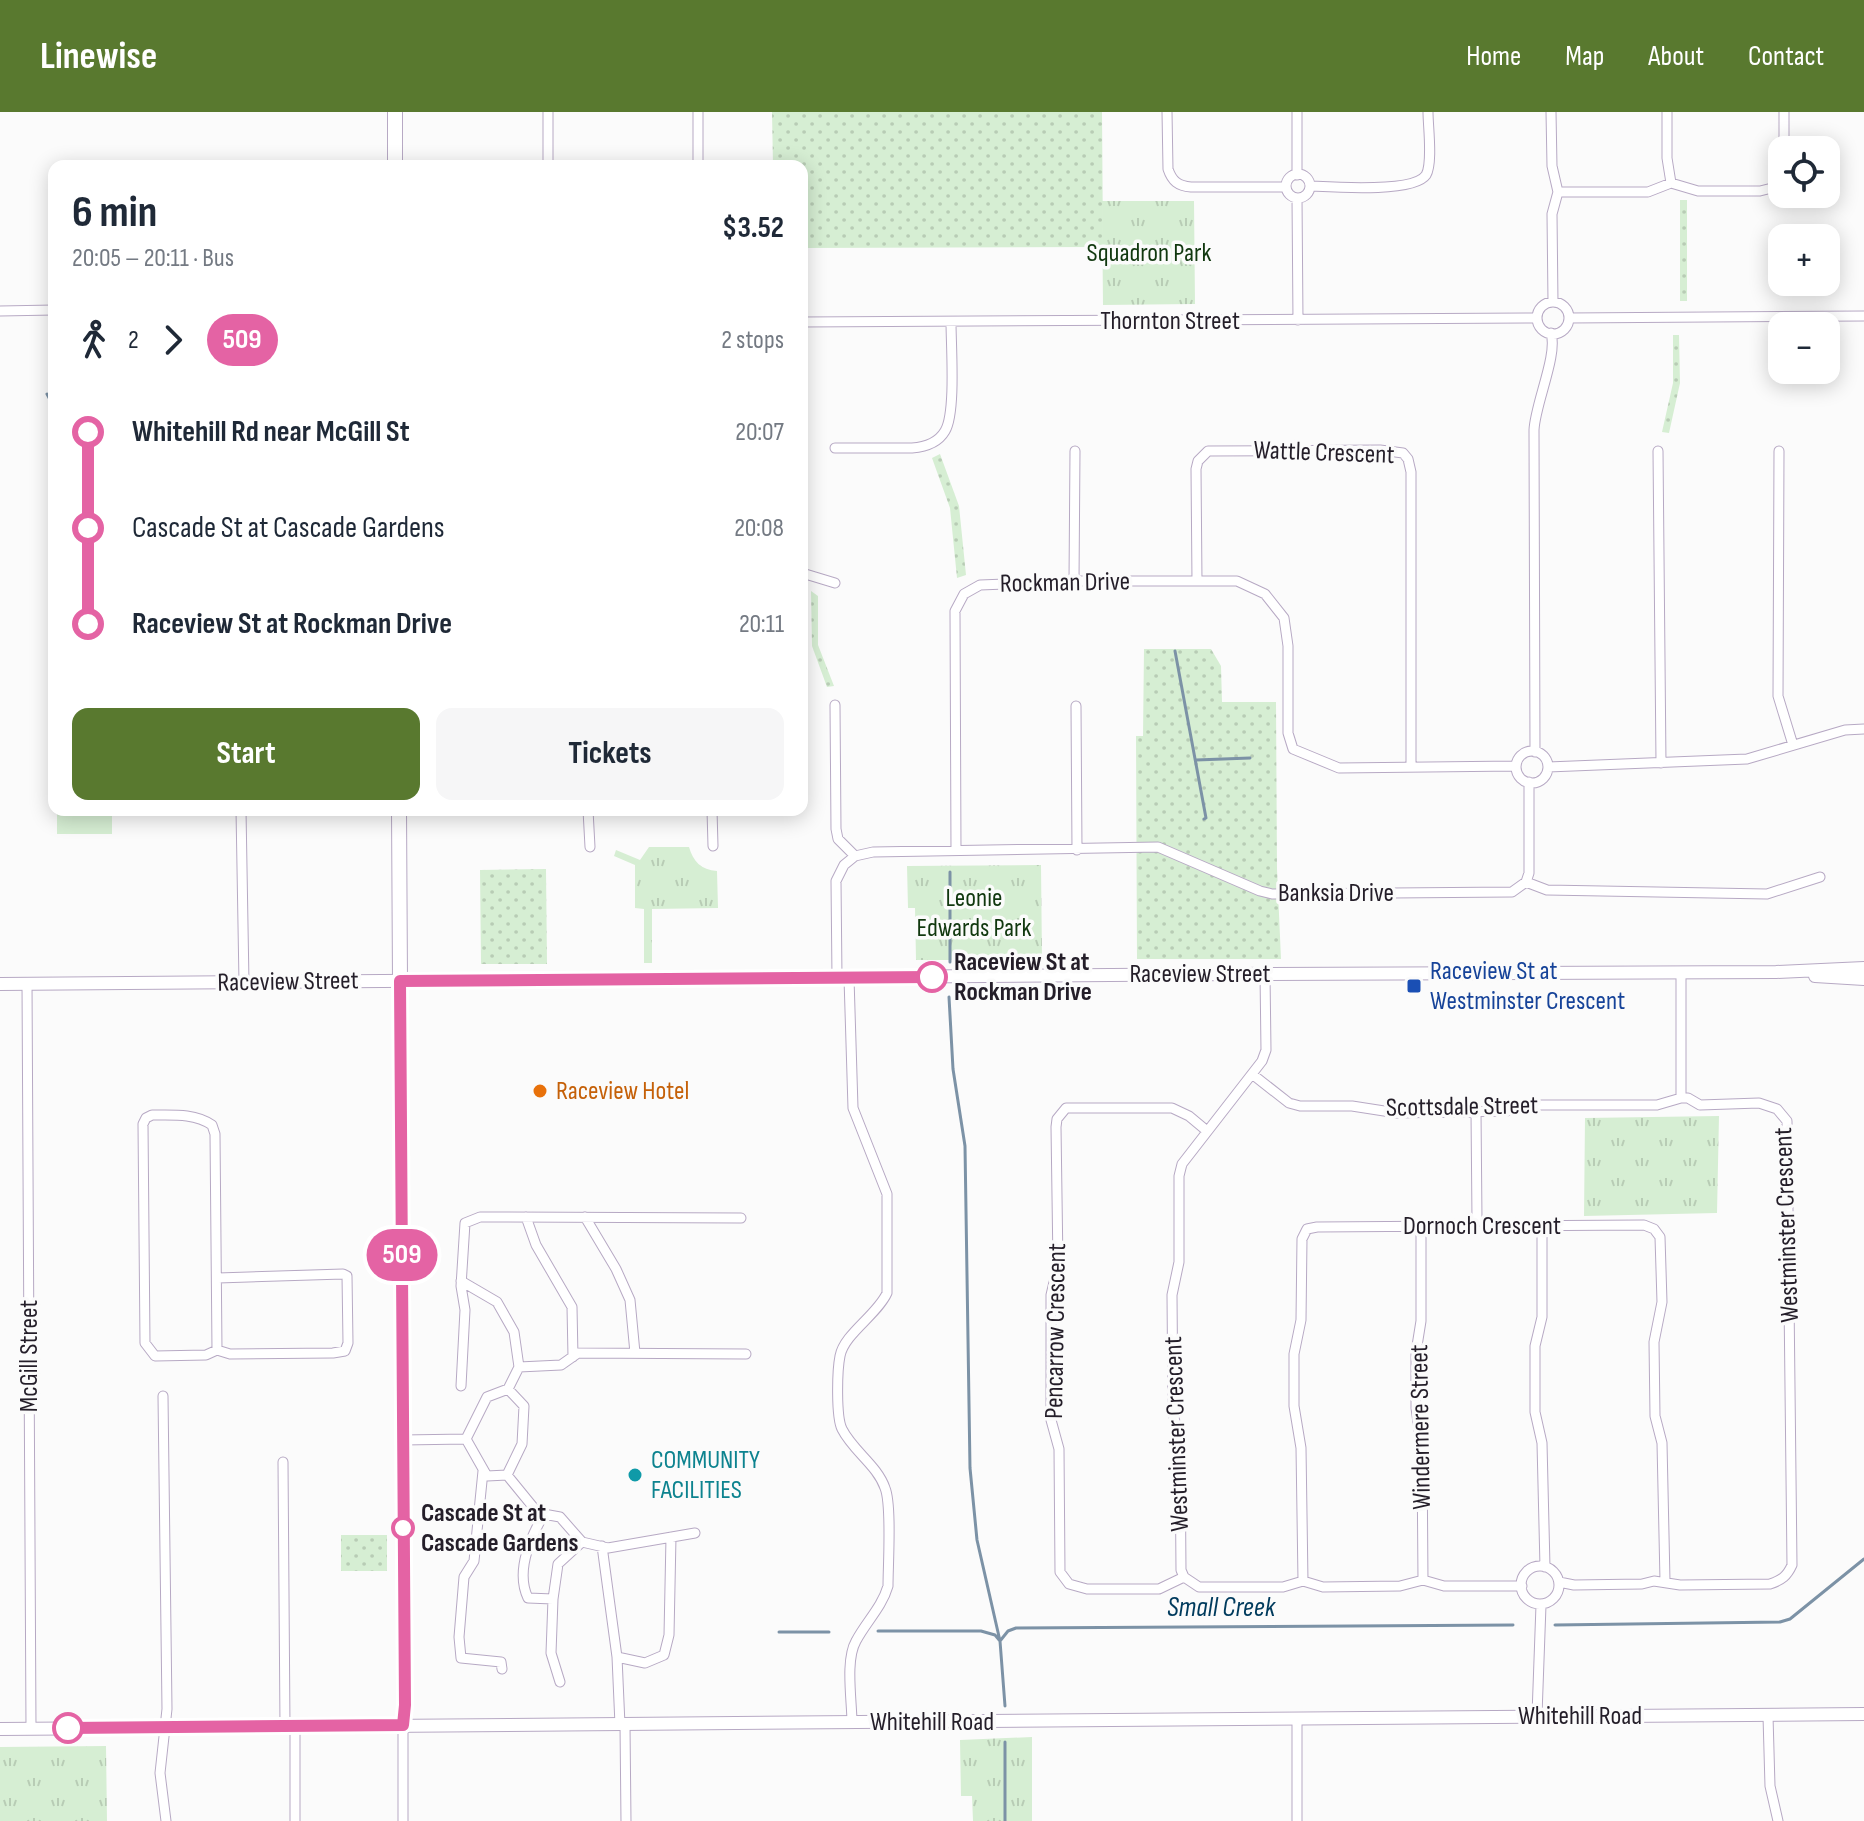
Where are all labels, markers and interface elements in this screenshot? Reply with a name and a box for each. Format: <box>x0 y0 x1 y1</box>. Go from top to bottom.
text: Linewise <box>40 34 157 79</box>
text: Home <box>1466 40 1521 73</box>
text: Map <box>1565 40 1604 73</box>
text: About <box>1648 40 1704 73</box>
text: Contact <box>1748 40 1824 73</box>
map controls <box>1768 136 1840 384</box>
button: locate <box>1768 136 1840 208</box>
text: 6 min <box>72 186 157 239</box>
text: $3.52 <box>722 210 784 246</box>
button: + <box>1768 224 1840 296</box>
park label: Squadron Park <box>1087 238 1211 269</box>
text: 20:05 – 20:11 · Bus <box>72 243 234 274</box>
street label: Thornton Street <box>1100 306 1240 337</box>
button: − <box>1768 312 1840 384</box>
icon: walk <box>72 318 116 362</box>
icon: forward <box>151 318 195 362</box>
text: 509 <box>223 323 262 356</box>
text: 2 <box>128 325 139 356</box>
text: 2 stops <box>721 325 784 356</box>
text: Whitehill Rd near McGill St <box>132 414 410 450</box>
text: 20:07 <box>735 417 784 448</box>
street label: Wattle Crescent <box>1253 435 1395 471</box>
text: Cascade St at Cascade Gardens <box>132 510 445 546</box>
text: 20:08 <box>734 513 784 544</box>
street label: Rockman Drive <box>1000 566 1130 600</box>
text: Raceview St at Rockman Drive <box>132 606 452 642</box>
text: 20:11 <box>739 609 784 640</box>
button: Start <box>72 708 420 800</box>
button: Tickets <box>436 708 784 800</box>
street label: Banksia Drive <box>1278 878 1394 909</box>
park label: Leonie Edwards Park <box>916 883 1032 944</box>
place label: Raceview St at Rockman Drive <box>954 947 1092 1008</box>
place label: Raceview St at Westminster Crescent <box>1430 956 1625 1017</box>
street label: Raceview Street <box>1129 959 1271 990</box>
marker: Raceview St at Rockman Drive <box>917 962 947 992</box>
street label: Raceview Street <box>217 965 359 999</box>
marker: Raceview St at Westminster Crescent <box>1405 977 1423 995</box>
place label: Raceview Hotel <box>556 1076 689 1107</box>
marker: Raceview Hotel <box>531 1082 549 1100</box>
street label: Scottsdale Street <box>1386 1090 1538 1124</box>
street label: Westminster Crescent <box>1768 1127 1806 1323</box>
street label: Dornoch Crescent <box>1403 1211 1561 1242</box>
line badge: 509 <box>356 1229 448 1281</box>
text: 509 <box>383 1238 421 1271</box>
street label: Pencarrow Crescent <box>1039 1243 1073 1419</box>
street label: McGill Street <box>14 1300 45 1412</box>
street label: Westminster Crescent <box>1158 1336 1196 1532</box>
street label: Windermere Street <box>1404 1344 1438 1510</box>
place label: COMMUNITY FACILITIES <box>651 1445 760 1506</box>
marker: COMMUNITY FACILITIES <box>626 1466 644 1484</box>
place label: Cascade St at Cascade Gardens <box>421 1498 579 1559</box>
marker: Cascade St at Cascade Gardens <box>392 1517 414 1539</box>
water label: Small Creek <box>1167 1591 1277 1624</box>
street label: Whitehill Road <box>1518 1701 1642 1732</box>
street label: Whitehill Road <box>870 1707 994 1738</box>
unlabelled marker <box>53 1713 83 1743</box>

